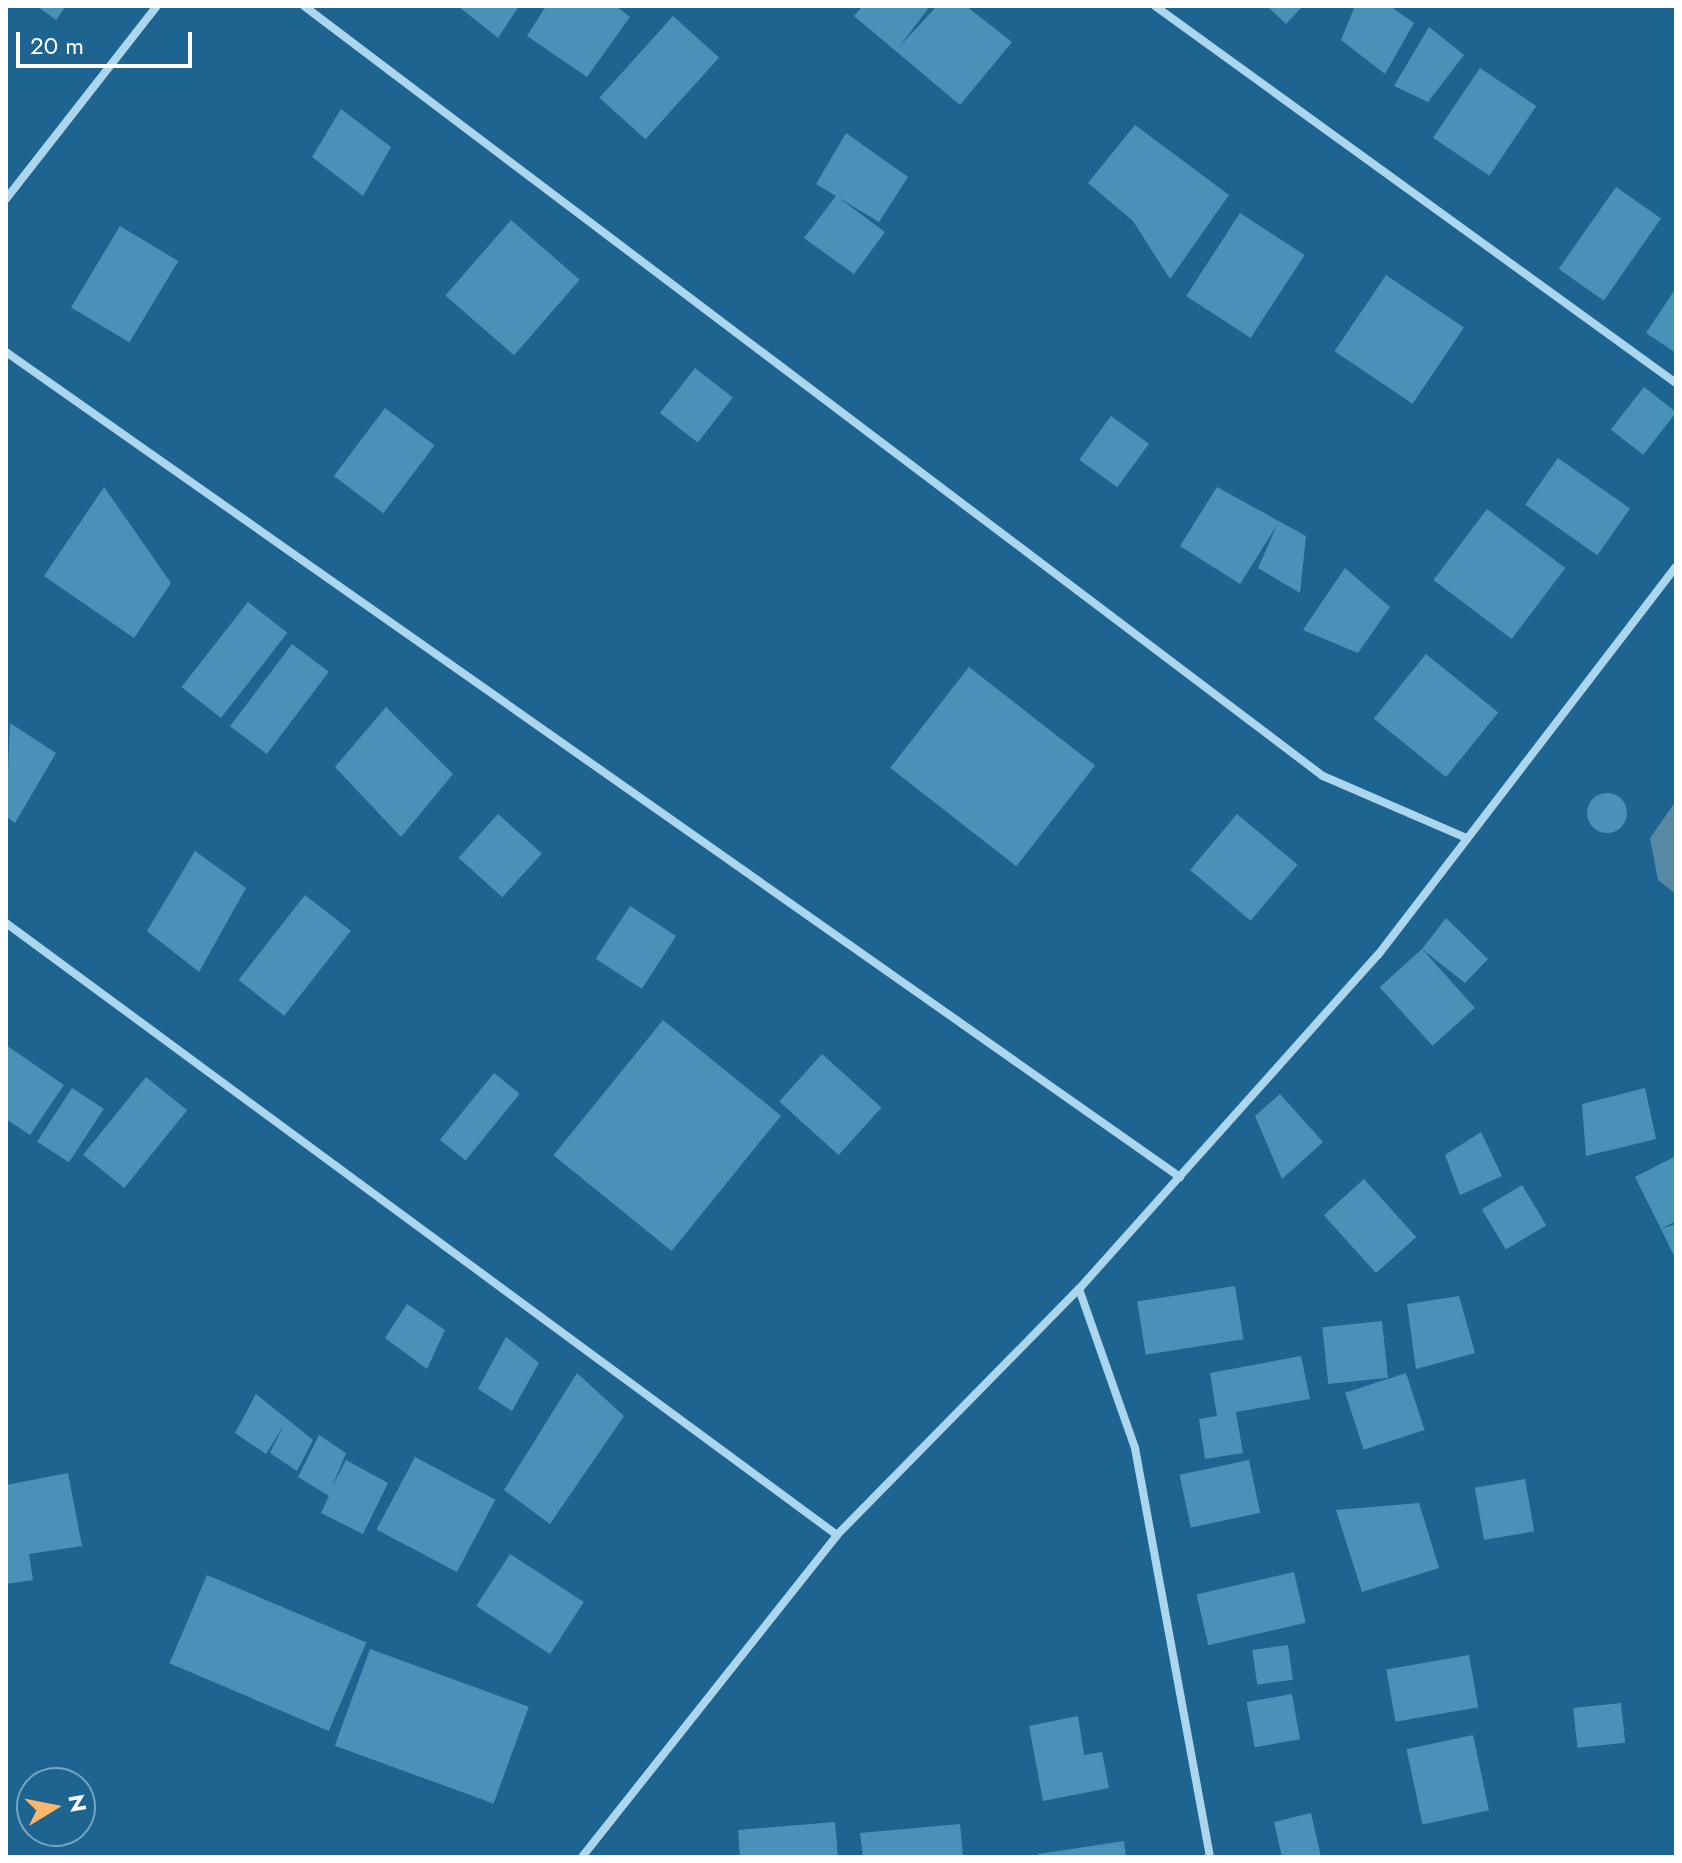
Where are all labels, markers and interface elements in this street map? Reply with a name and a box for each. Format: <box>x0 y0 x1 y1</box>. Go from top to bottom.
scale bar <box>20 16 196 66</box>
text: 20 m <box>30 28 84 63</box>
north arrow <box>16 1767 96 1847</box>
text: N <box>60 1792 95 1815</box>

